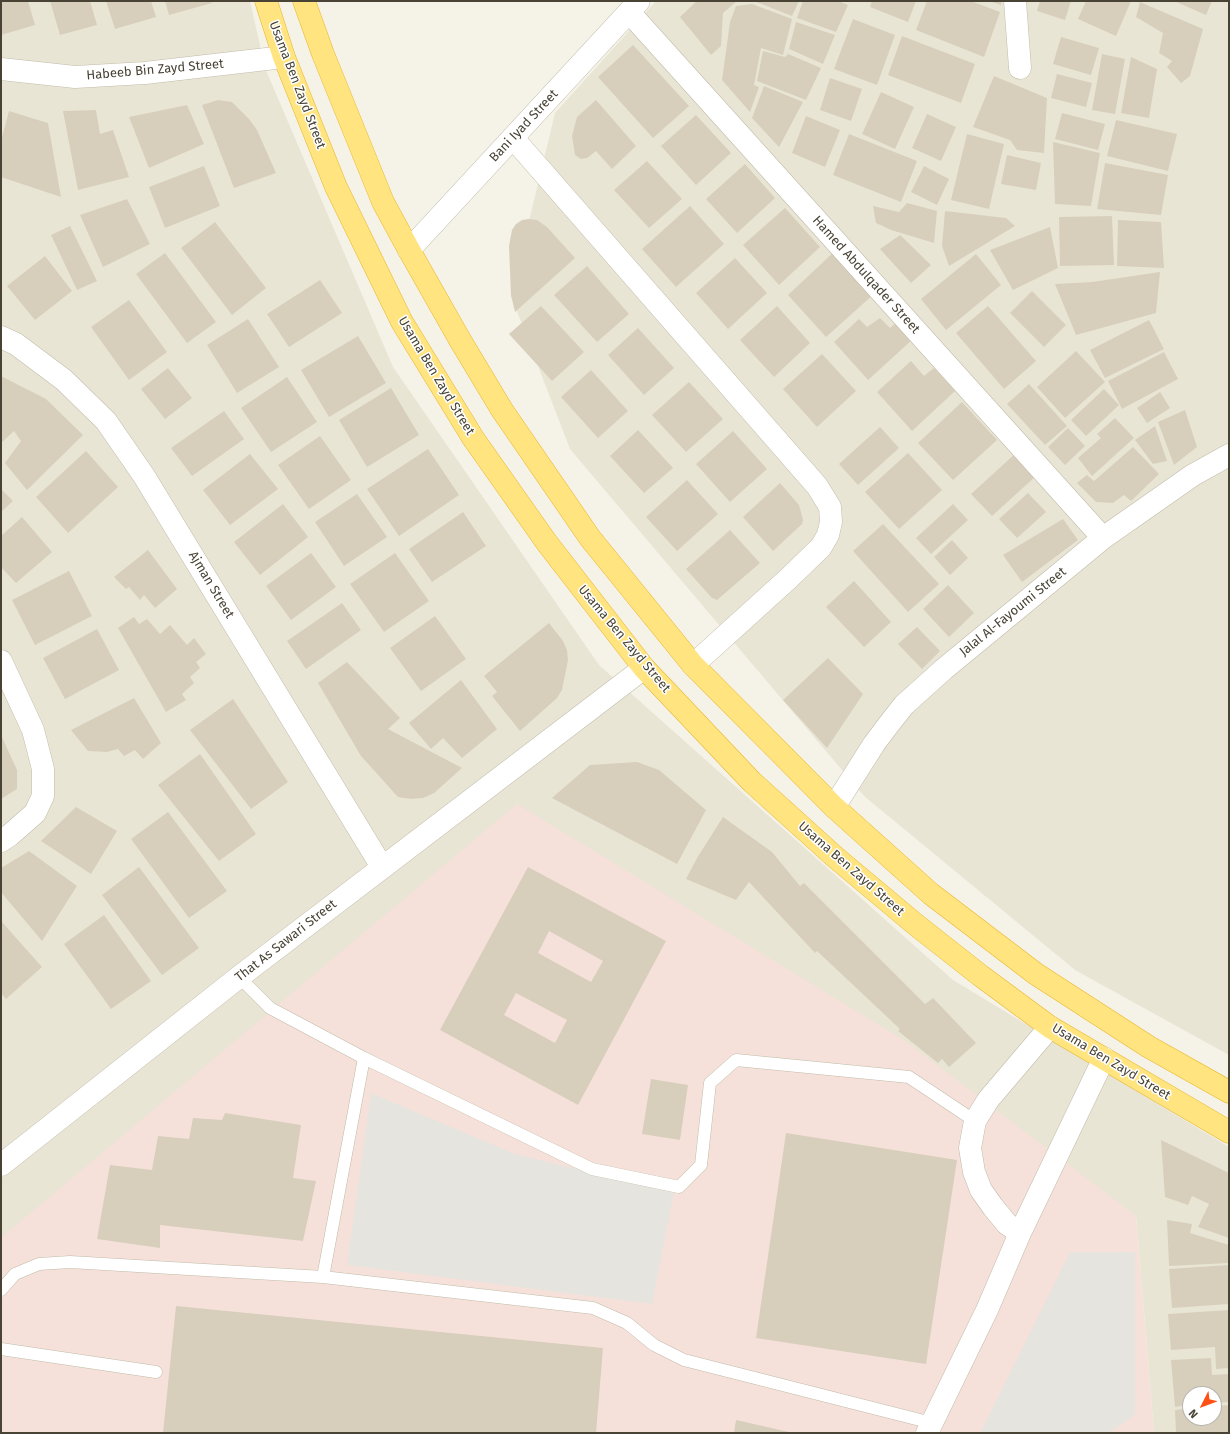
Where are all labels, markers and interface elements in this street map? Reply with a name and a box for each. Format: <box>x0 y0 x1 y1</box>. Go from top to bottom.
street label: Usama Ben Zayd Street <box>265 19 329 151</box>
street label: Habeeb Bin Zayd Street <box>86 56 224 84</box>
street label: Bani Iyad Street <box>486 87 562 165</box>
street label: Hamed Abdulqader Street <box>809 213 923 337</box>
street label: Usama Ben Zayd Street <box>394 314 478 438</box>
street label: Ajman Street <box>185 549 237 621</box>
street label: Jalal Al-Fayoumi Street <box>957 564 1069 660</box>
street label: Usama Ben Zayd Street <box>574 582 674 696</box>
street label: Usama Ben Zayd Street <box>795 819 907 919</box>
street label: That As Sawari Street <box>232 897 340 985</box>
street label: Usama Ben Zayd Street <box>1049 1020 1173 1104</box>
north arrow <box>1182 1386 1222 1426</box>
text: N <box>1186 1407 1201 1421</box>

